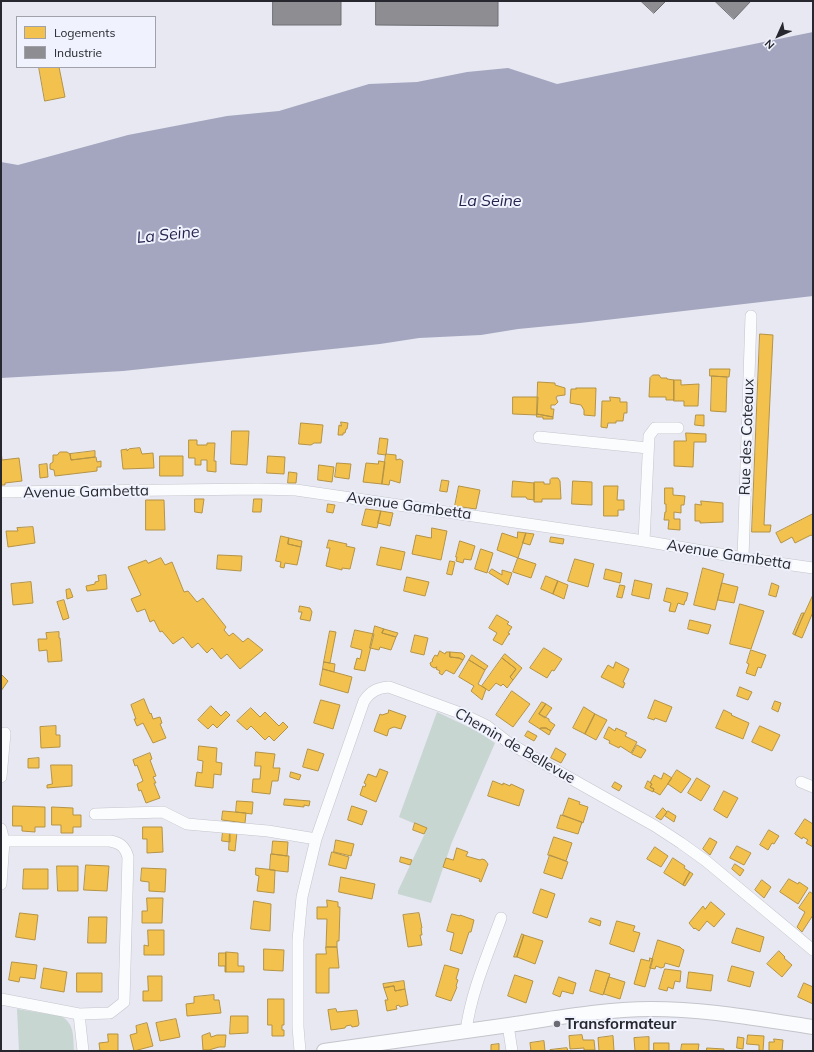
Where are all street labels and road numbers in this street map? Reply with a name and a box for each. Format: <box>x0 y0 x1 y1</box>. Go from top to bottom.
street label: Rue des Coteaux <box>736 378 758 496</box>
street label: Avenue Gambetta <box>23 482 149 502</box>
street label: Avenue Gambetta <box>345 488 473 524</box>
street label: Avenue Gambetta <box>665 536 793 574</box>
street label: Chemin de Bellevue <box>452 704 578 788</box>

